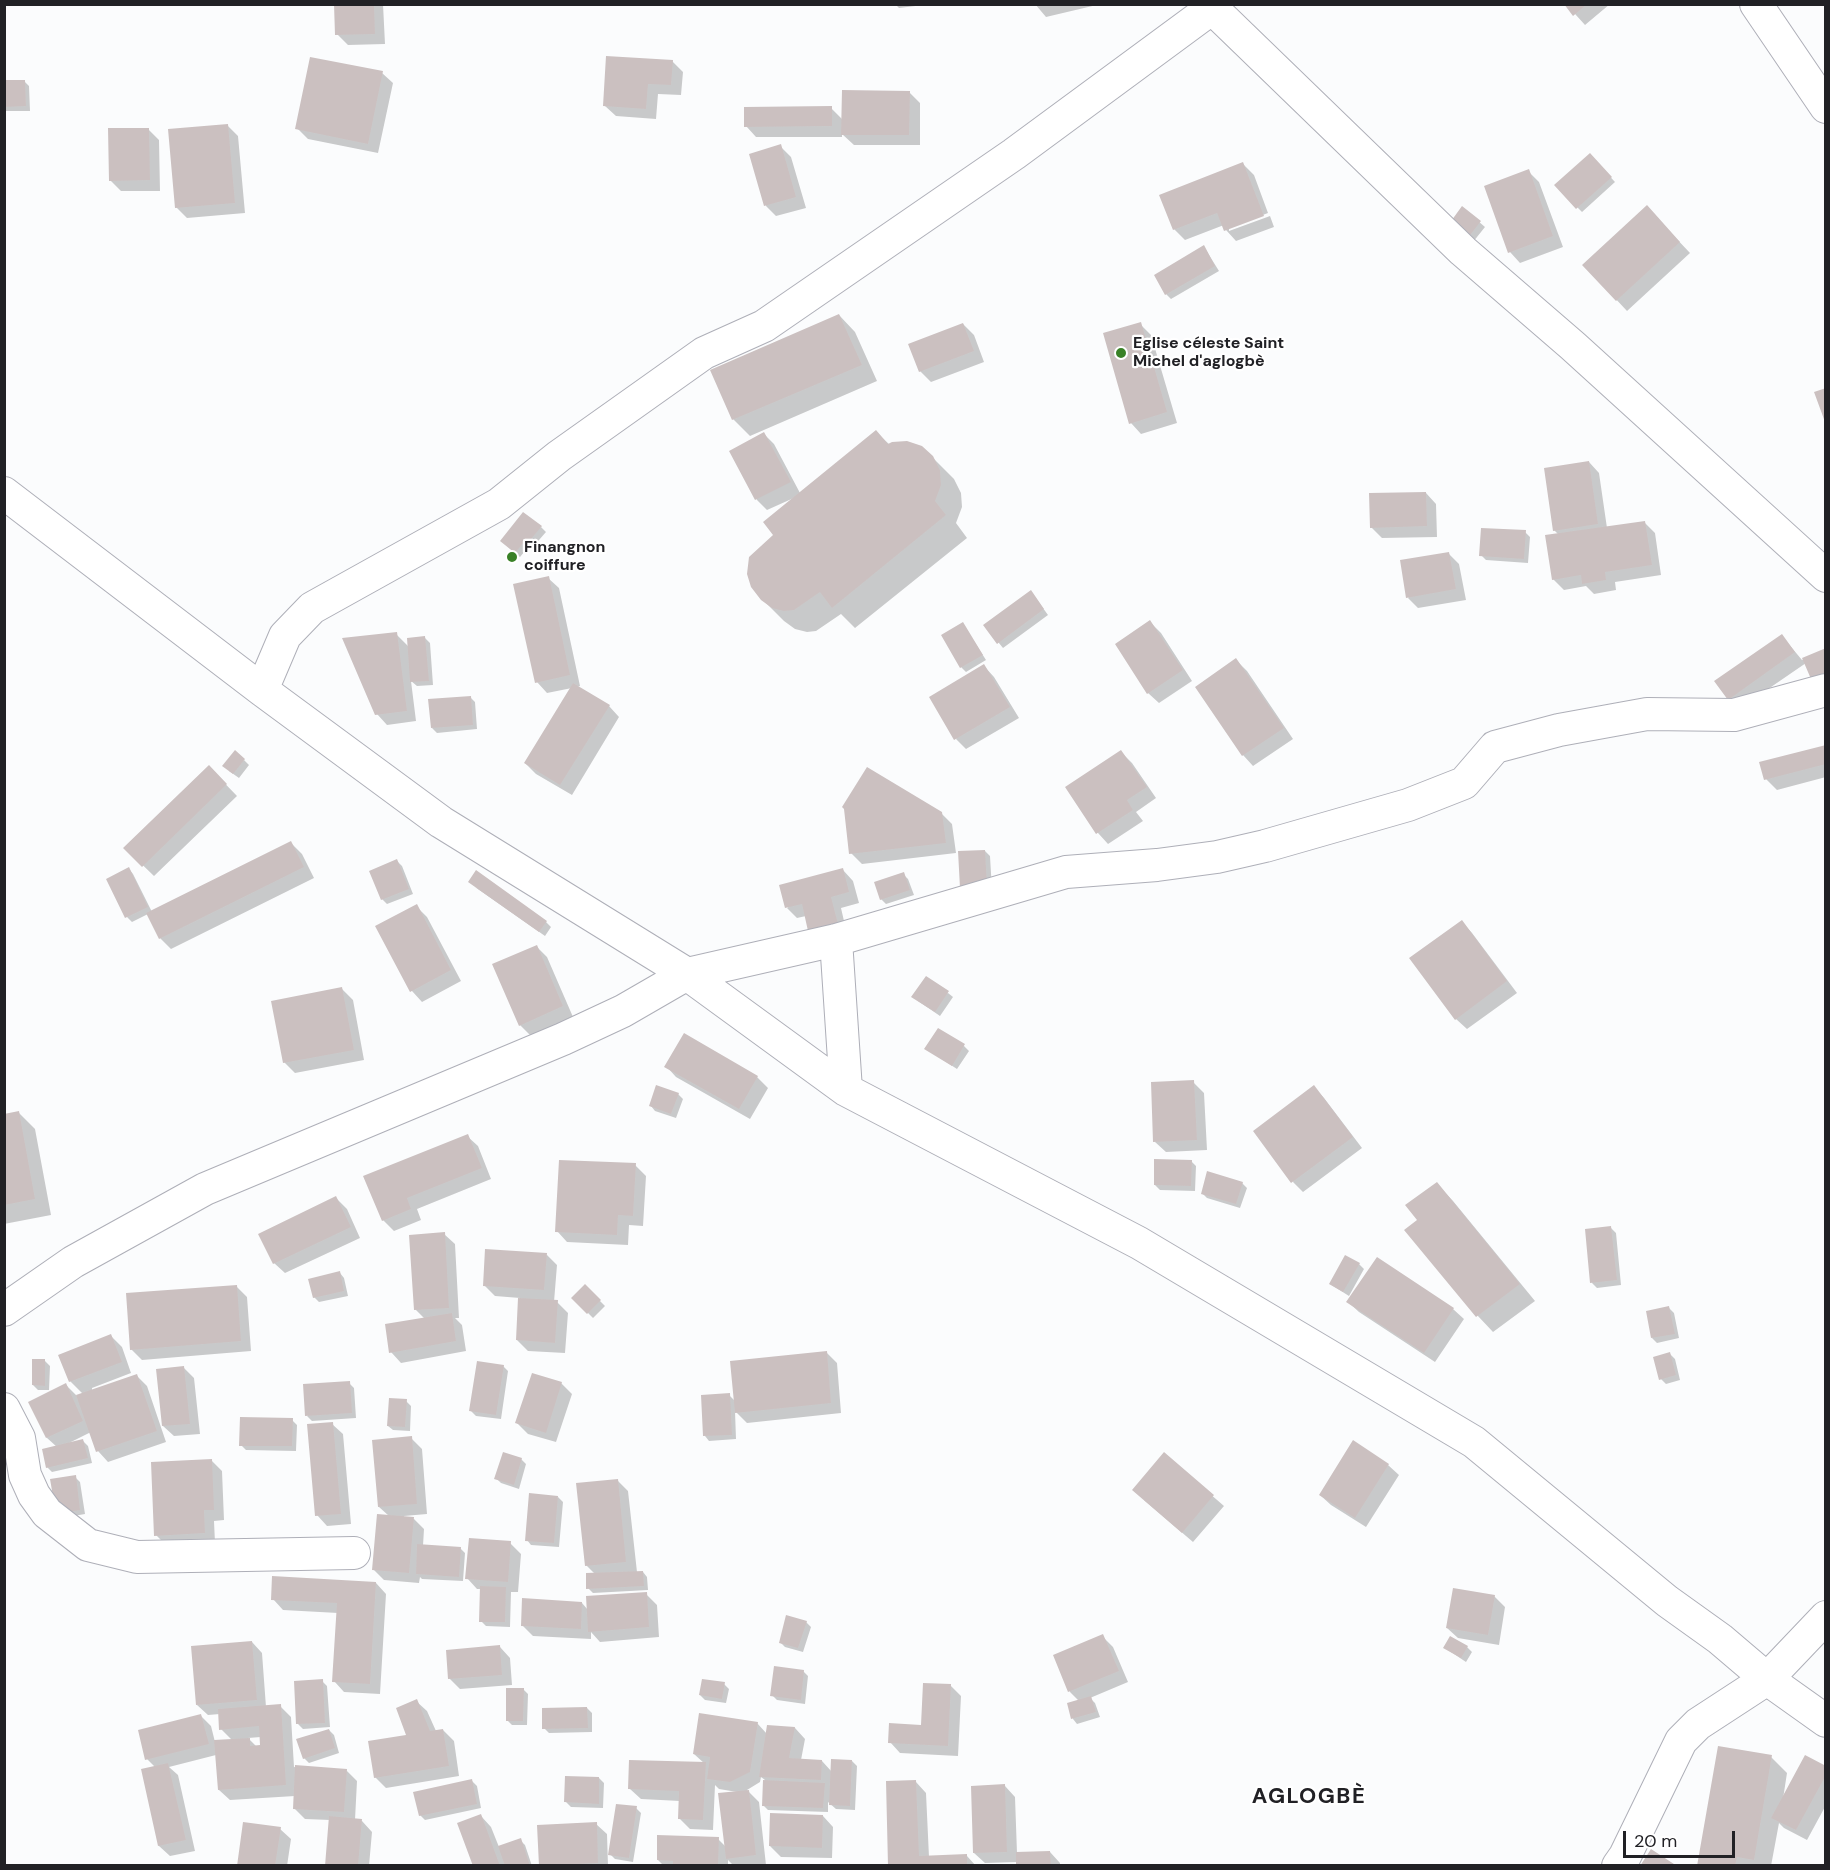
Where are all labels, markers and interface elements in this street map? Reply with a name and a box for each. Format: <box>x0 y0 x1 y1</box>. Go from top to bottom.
place label: Eglise céleste Saint Michel d'aglogbè <box>1133 334 1284 372</box>
marker: Eglise céleste Saint Michel d'aglogbè <box>1114 346 1128 360</box>
place label: Finangnon coiffure <box>524 538 605 576</box>
marker: Finangnon coiffure <box>505 550 519 564</box>
district label: AGLOGBÈ <box>1252 1784 1366 1810</box>
scale bar <box>1626 1819 1738 1857</box>
text: 20 m <box>1634 1829 1677 1853</box>

